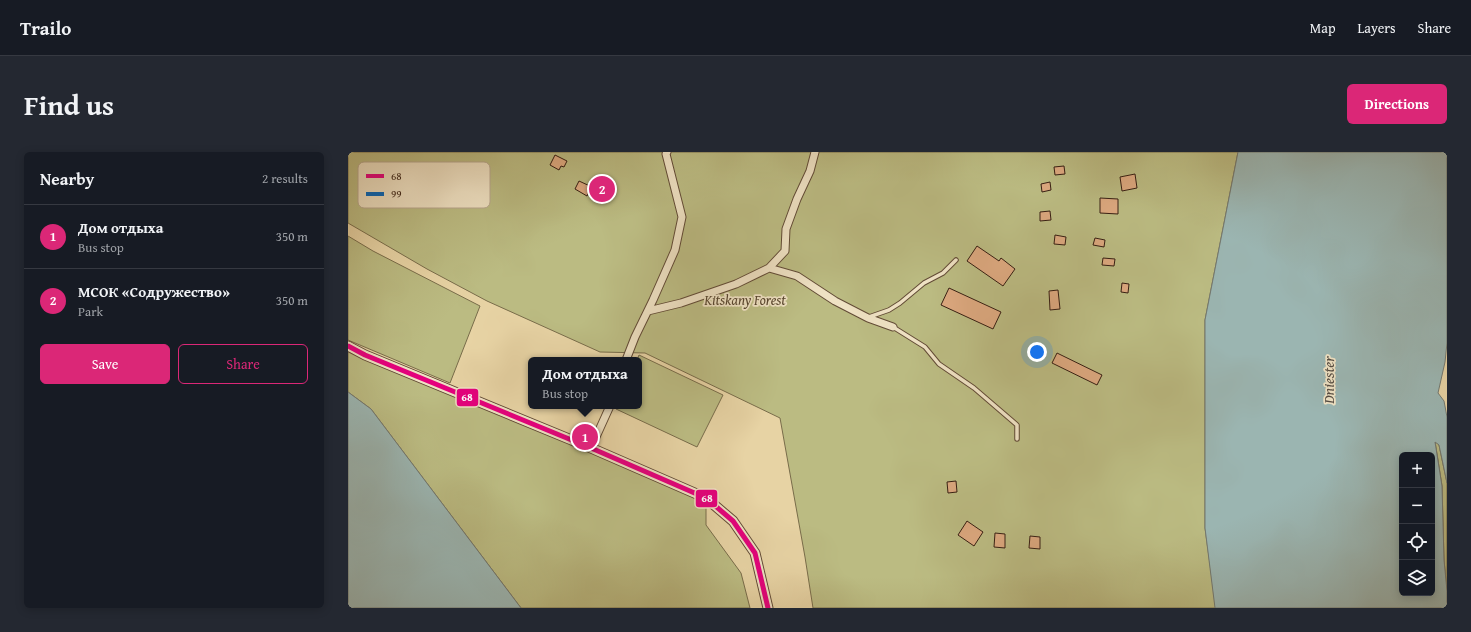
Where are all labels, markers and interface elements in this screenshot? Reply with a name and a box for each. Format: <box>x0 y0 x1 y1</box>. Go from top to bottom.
text: Trailo <box>20 14 71 42</box>
text: Map <box>1310 18 1336 38</box>
text: Layers <box>1358 18 1396 38</box>
text: Share <box>1418 18 1451 38</box>
text: Find us <box>24 84 114 125</box>
button: Directions <box>1347 84 1447 124</box>
legend <box>358 162 490 208</box>
text: Nearby <box>40 166 94 191</box>
text: 68 <box>391 168 402 184</box>
text: 2 results <box>262 169 308 188</box>
pin: 2 <box>589 174 615 204</box>
text: 99 <box>391 186 402 202</box>
text: Дом отдыха <box>78 217 163 238</box>
text: 1 <box>50 227 56 246</box>
text: 350 m <box>276 227 308 246</box>
text: Bus stop <box>78 238 124 257</box>
text: МСОК «Содружество» <box>78 281 230 302</box>
park label: Kitskany Forest <box>703 290 786 310</box>
text: 2 <box>50 291 56 310</box>
text: 350 m <box>276 291 308 310</box>
text: Park <box>78 302 103 321</box>
your location <box>1027 342 1047 362</box>
button: Save <box>40 344 170 384</box>
button: Share <box>178 344 308 384</box>
water label: Dniester <box>1318 356 1339 405</box>
popup <box>528 357 642 409</box>
text: Дом отдыха <box>542 363 628 384</box>
text: Bus stop <box>542 384 588 403</box>
line badge: 68 <box>456 388 479 407</box>
text: 68 <box>461 389 473 405</box>
pin: 1 <box>572 422 598 452</box>
map controls <box>1399 452 1435 596</box>
button: + <box>1399 452 1435 488</box>
button: − <box>1399 488 1435 524</box>
line badge: 68 <box>695 489 718 508</box>
text: 68 <box>701 490 713 506</box>
button: locate <box>1399 524 1435 560</box>
button: layers <box>1399 560 1435 596</box>

